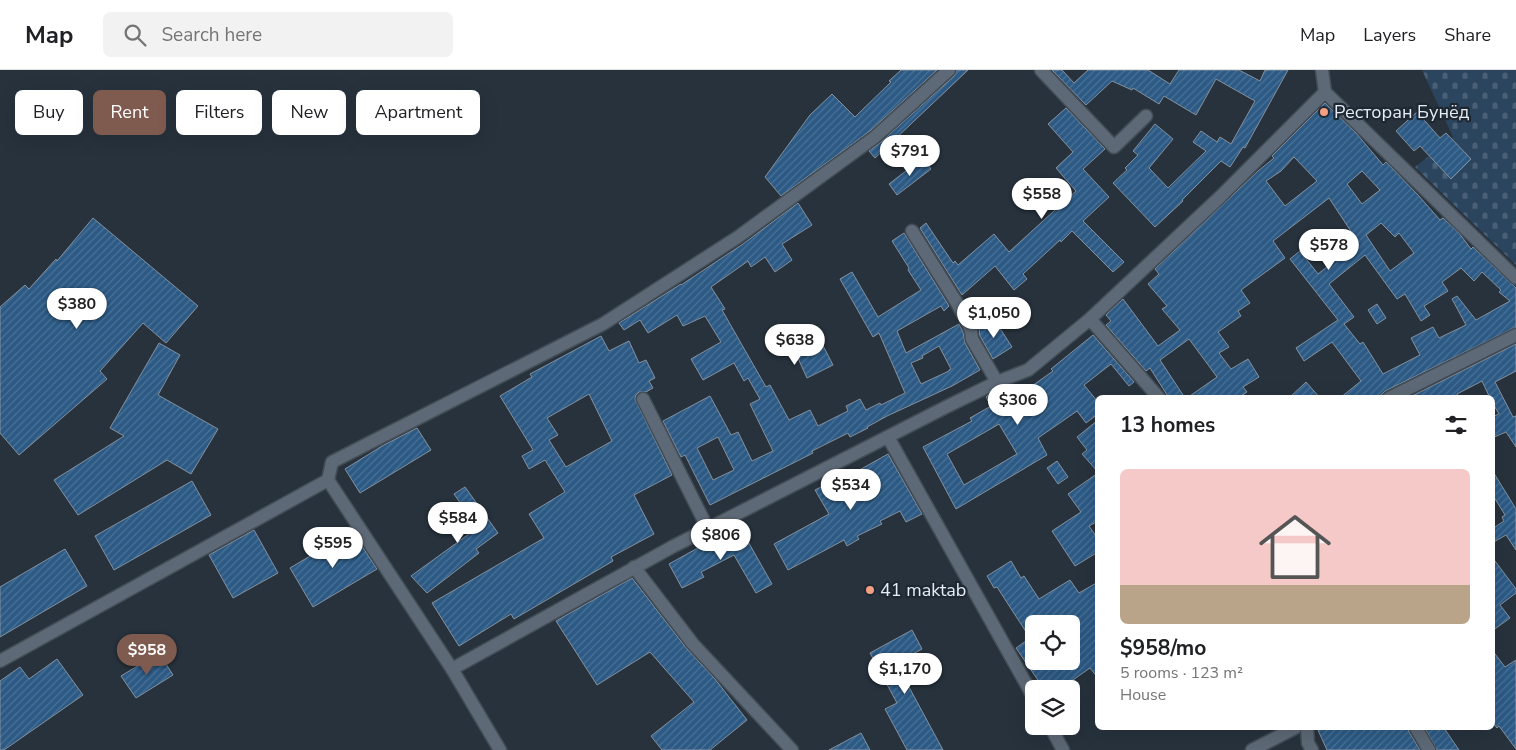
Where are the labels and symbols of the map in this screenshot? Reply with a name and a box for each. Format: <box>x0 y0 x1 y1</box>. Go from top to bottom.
place label: Ресторан Бунёд <box>1334 100 1470 124</box>
marker: Ресторан Бунёд <box>1318 106 1330 118</box>
pin: $791 <box>880 134 940 177</box>
pin: $558 <box>1012 178 1072 220</box>
pin: $578 <box>1299 228 1359 271</box>
pin: $380 <box>47 288 107 330</box>
pin: $1,050 <box>953 296 1035 339</box>
pin: $638 <box>765 324 825 366</box>
pin: $306 <box>988 384 1048 426</box>
pin: $534 <box>821 468 881 511</box>
pin: $584 <box>428 502 488 544</box>
pin: $806 <box>691 518 751 561</box>
pin: $595 <box>303 526 363 569</box>
place label: 41 maktab <box>880 578 966 602</box>
marker: 41 maktab <box>864 584 876 596</box>
pin: $958 <box>117 634 177 676</box>
pin: $1,170 <box>864 652 946 695</box>

